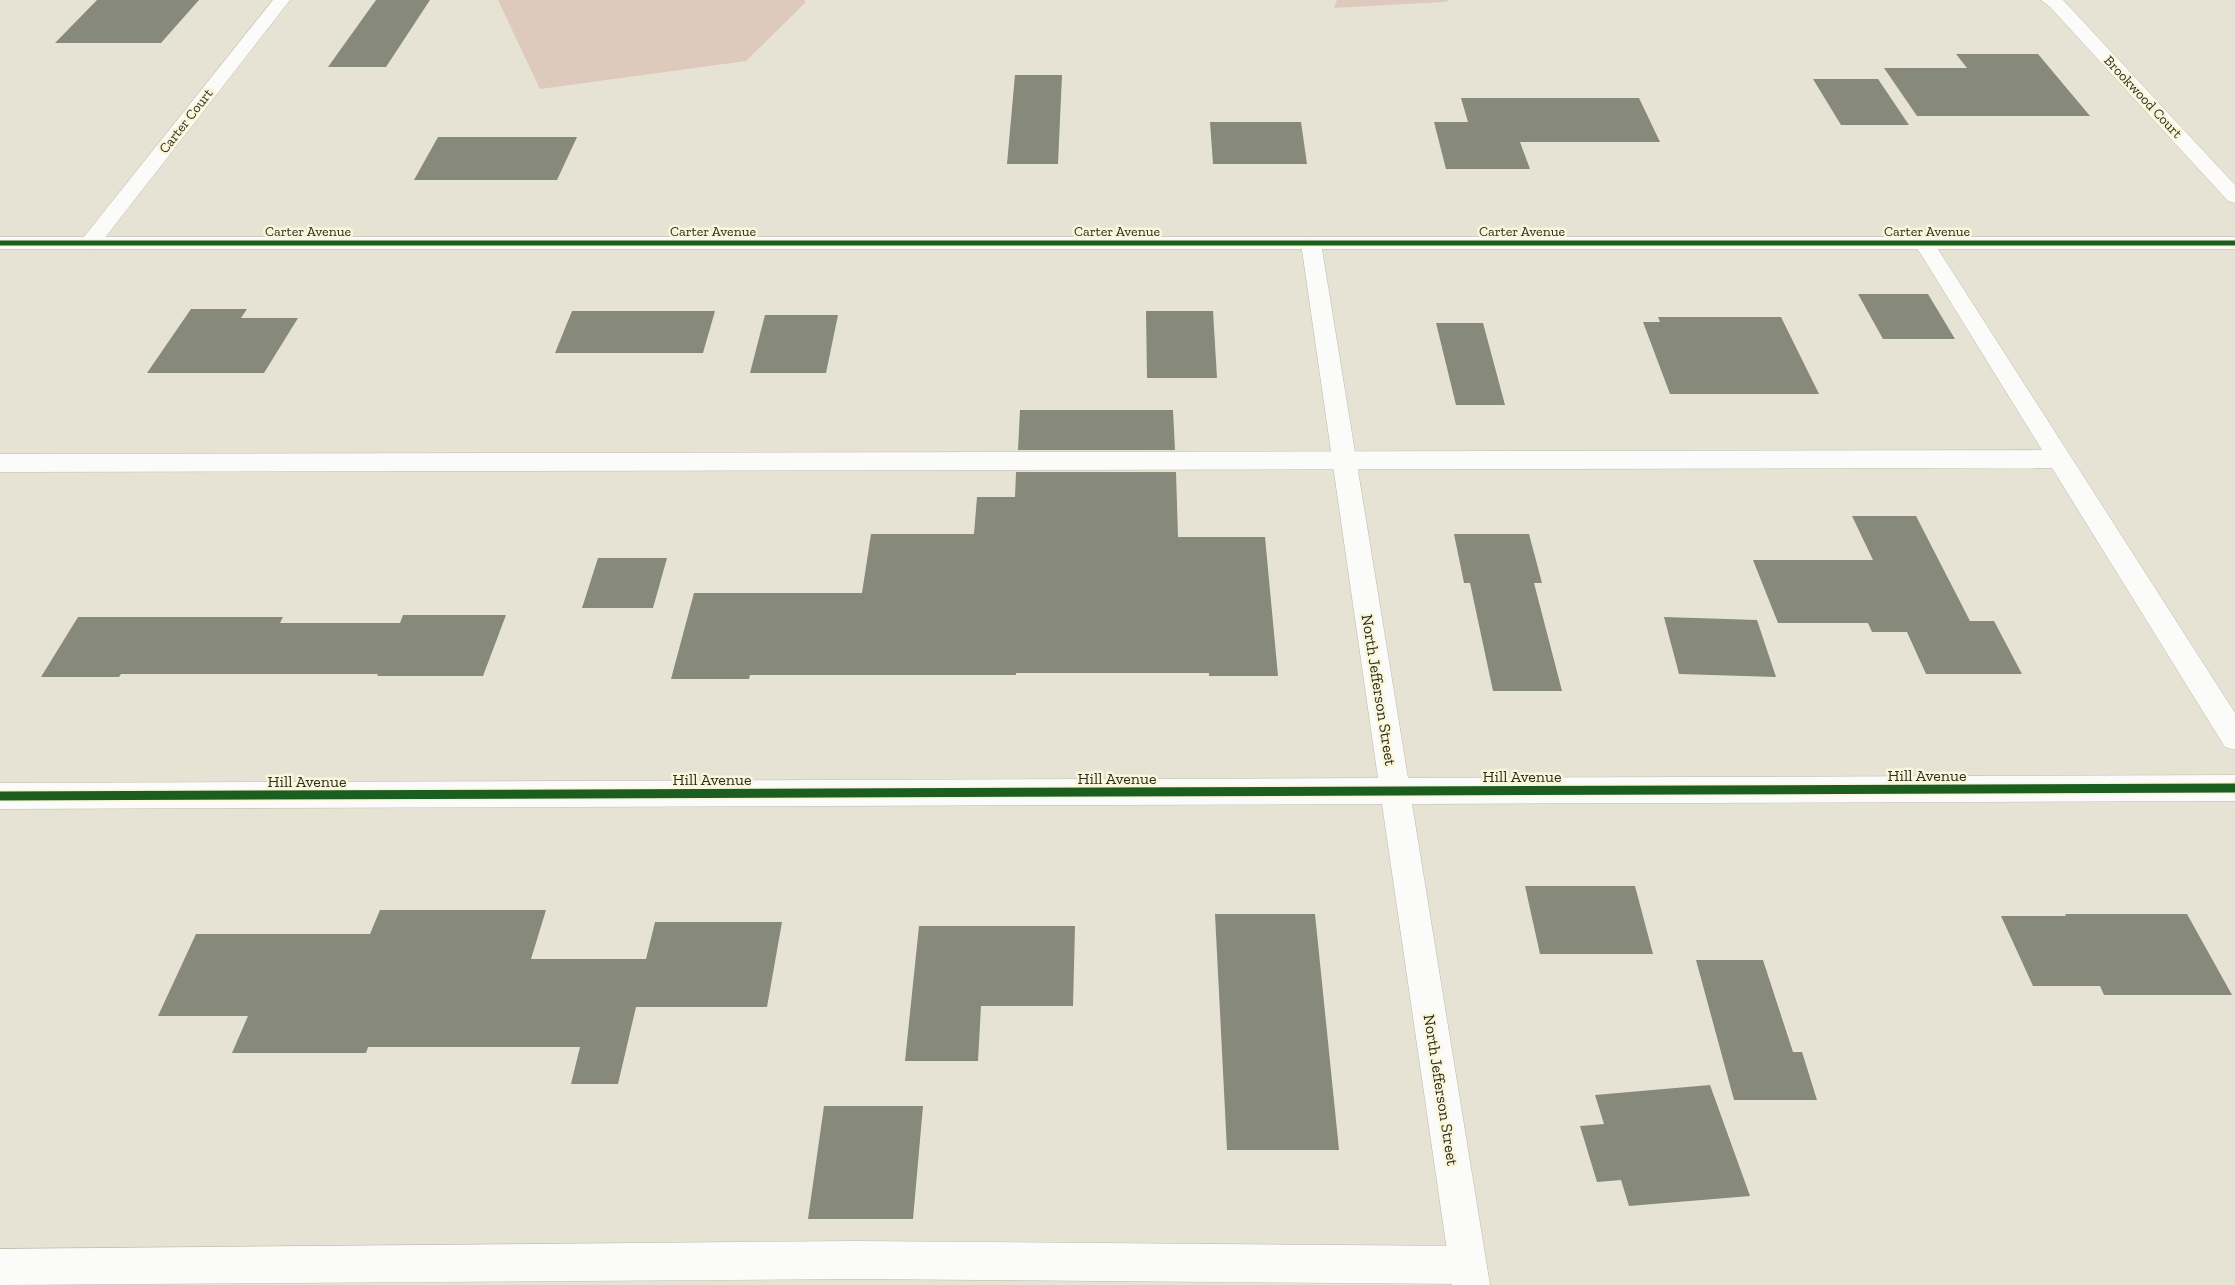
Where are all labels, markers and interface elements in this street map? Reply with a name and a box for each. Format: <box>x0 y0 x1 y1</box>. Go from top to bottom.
street label: Brookwood Court <box>2100 52 2186 142</box>
street label: Carter Court <box>155 85 217 157</box>
street label: Carter Avenue <box>265 223 352 240</box>
street label: Carter Avenue <box>670 223 757 240</box>
street label: Carter Avenue <box>1074 223 1161 240</box>
street label: Carter Avenue <box>1479 223 1566 240</box>
street label: Carter Avenue <box>1884 223 1971 240</box>
street label: North Jefferson Street <box>1358 613 1400 767</box>
street label: Hill Avenue <box>1888 766 1966 785</box>
street label: Hill Avenue <box>1483 767 1561 786</box>
street label: Hill Avenue <box>1078 769 1156 788</box>
street label: Hill Avenue <box>673 770 751 789</box>
street label: Hill Avenue <box>268 772 346 791</box>
street label: North Jefferson Street <box>1420 1013 1462 1167</box>

